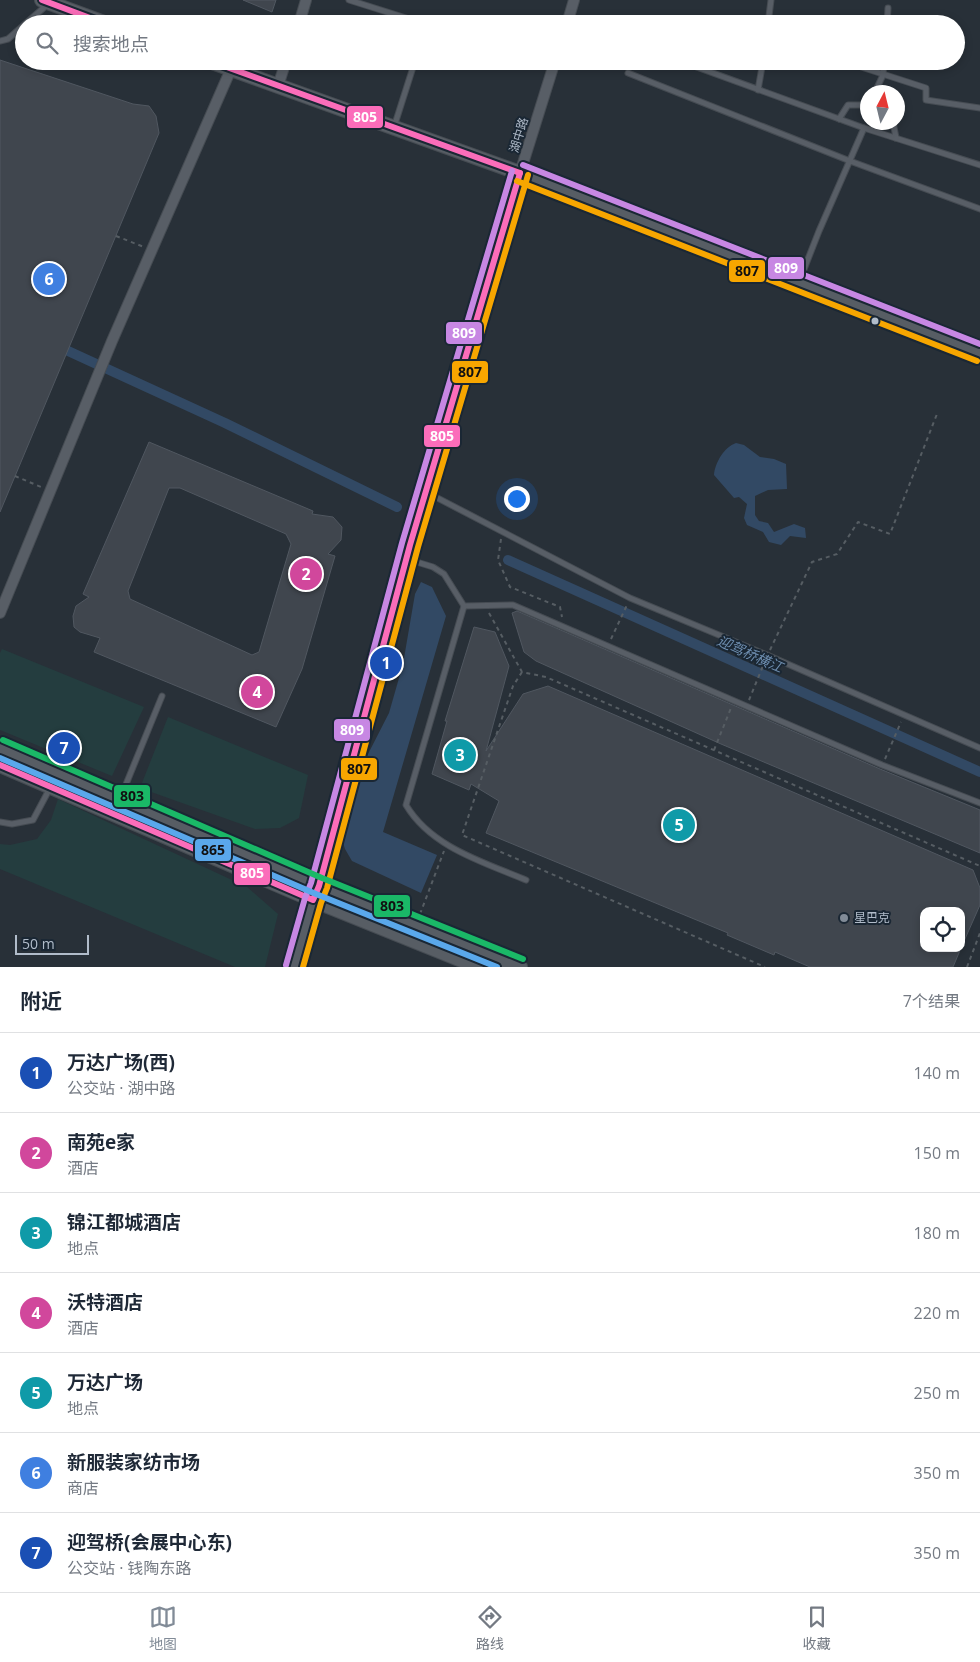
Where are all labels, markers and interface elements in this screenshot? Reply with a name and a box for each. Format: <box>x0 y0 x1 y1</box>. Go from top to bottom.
search box <box>15 15 965 70</box>
icon: search <box>33 29 61 57</box>
text: 搜索地点 <box>73 31 149 57</box>
north arrow <box>860 85 905 130</box>
line badge: 805 <box>346 105 384 129</box>
text: 805 <box>353 107 377 126</box>
street label: 湖中路 <box>505 115 532 155</box>
line badge: 809 <box>767 256 805 280</box>
text: 809 <box>774 258 798 277</box>
line badge: 807 <box>728 259 766 283</box>
pin: 6 <box>33 260 65 298</box>
text: 807 <box>735 261 759 280</box>
unlabelled marker <box>870 316 880 326</box>
line badge: 809 <box>445 321 483 345</box>
text: 809 <box>452 323 476 342</box>
line badge: 807 <box>451 360 489 384</box>
text: 807 <box>458 362 482 381</box>
line badge: 805 <box>423 424 461 448</box>
text: 805 <box>430 426 454 445</box>
your location <box>504 486 530 512</box>
pin: 2 <box>290 555 322 593</box>
water label: 迎驾桥横江 <box>714 631 788 677</box>
pin: 1 <box>370 644 402 682</box>
pin: 4 <box>241 673 273 711</box>
line badge: 809 <box>333 718 371 742</box>
text: 809 <box>340 720 364 739</box>
pin: 7 <box>48 729 80 767</box>
pin: 3 <box>444 736 476 774</box>
line badge: 807 <box>340 757 378 781</box>
text: 807 <box>347 759 371 778</box>
line badge: 803 <box>113 784 151 808</box>
text: 803 <box>120 786 144 805</box>
pin: 5 <box>663 806 695 844</box>
line badge: 865 <box>194 838 232 862</box>
text: 865 <box>201 840 225 859</box>
line badge: 805 <box>233 862 271 886</box>
text: 805 <box>240 863 264 882</box>
line badge: 803 <box>373 894 411 918</box>
text: 803 <box>380 896 404 915</box>
map controls <box>920 907 965 952</box>
button: locate <box>920 907 965 952</box>
place label: 星巴克 <box>854 909 890 926</box>
marker: 星巴克 <box>838 912 850 924</box>
scale bar <box>15 932 89 955</box>
text: 50 m <box>22 934 55 953</box>
text: 附近 <box>20 987 62 1015</box>
text: 7个结果 <box>903 990 960 1012</box>
text: 万达广场(西) <box>67 1049 175 1075</box>
text: 1 <box>31 1062 41 1084</box>
text: 140 m <box>914 1062 960 1084</box>
text: 公交站 · 湖中路 <box>67 1077 176 1099</box>
text: 南苑e家 <box>67 1129 135 1155</box>
text: 2 <box>31 1142 41 1164</box>
text: 150 m <box>914 1142 960 1164</box>
text: 酒店 <box>67 1157 99 1179</box>
text: 锦江都城酒店 <box>67 1209 181 1235</box>
text: 3 <box>31 1222 41 1244</box>
text: 180 m <box>914 1222 960 1244</box>
text: 地点 <box>67 1237 99 1259</box>
text: 沃特酒店 <box>67 1289 143 1315</box>
text: 4 <box>31 1302 41 1324</box>
text: 220 m <box>914 1302 960 1324</box>
text: 酒店 <box>67 1317 99 1339</box>
text: 万达广场 <box>67 1369 143 1395</box>
text: 5 <box>31 1382 41 1404</box>
text: 250 m <box>914 1382 960 1404</box>
text: 地点 <box>67 1397 99 1419</box>
text: 新服装家纺市场 <box>67 1449 200 1475</box>
text: 6 <box>31 1462 41 1484</box>
text: 350 m <box>914 1462 960 1484</box>
text: 商店 <box>67 1477 99 1499</box>
text: 迎驾桥(会展中心东) <box>67 1529 232 1555</box>
text: 7 <box>31 1542 41 1564</box>
text: 350 m <box>914 1542 960 1564</box>
text: 公交站 · 钱陶东路 <box>67 1557 192 1579</box>
tab: 地图 <box>149 1603 177 1653</box>
tab: 路线 <box>476 1603 504 1653</box>
tab: 收藏 <box>803 1603 831 1653</box>

